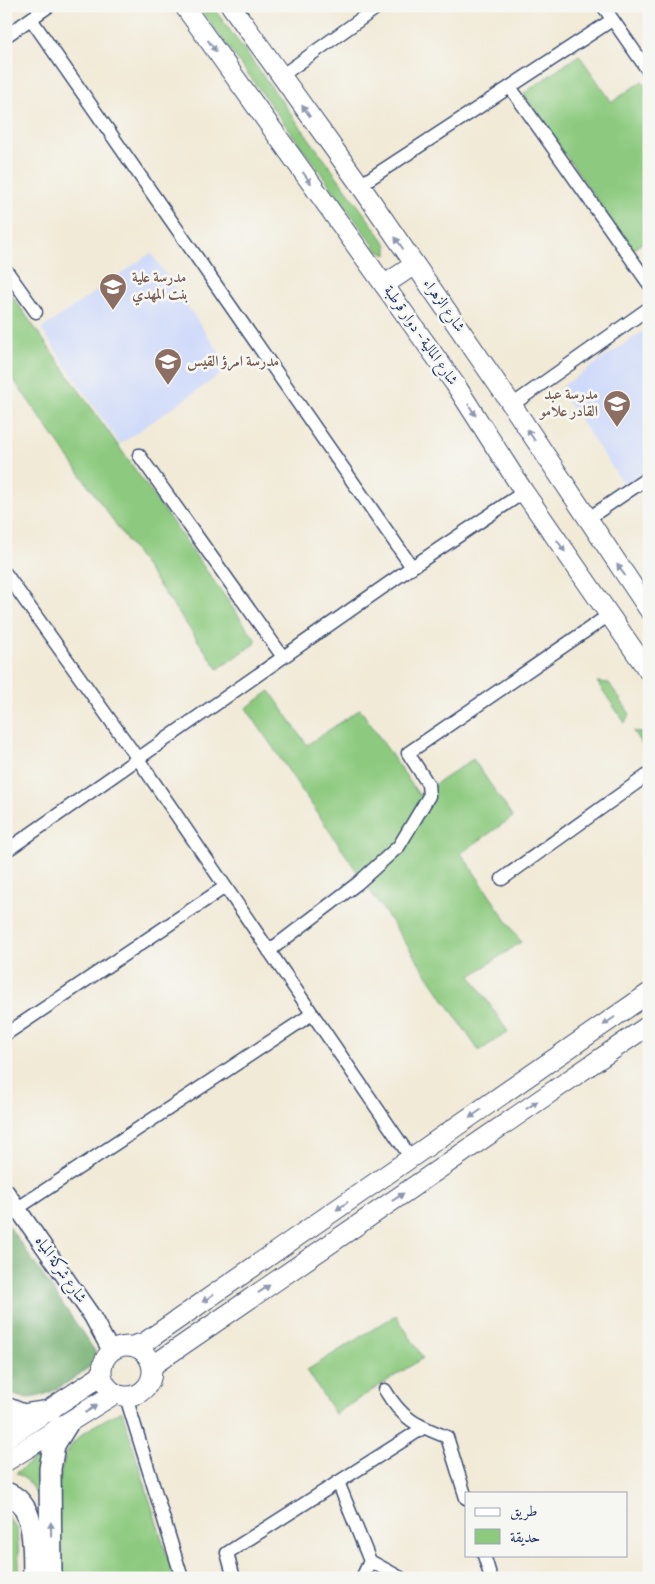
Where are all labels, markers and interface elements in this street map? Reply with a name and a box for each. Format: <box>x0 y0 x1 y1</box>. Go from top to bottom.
one-way arrow <box>207 39 217 53</box>
one-way arrow <box>301 104 311 117</box>
one-way arrow <box>302 171 312 185</box>
one-way arrow <box>394 236 404 250</box>
place label: مدرسة علية بنت المهدي <box>132 268 188 306</box>
school or university icon: مدرسة علية بنت المهدي <box>98 272 128 311</box>
street label: شارع الزهراء <box>416 275 469 338</box>
street label: شارع المالية - دوار قرطبة <box>377 282 462 391</box>
school or university icon: مدرسة امرؤ القيس <box>153 347 183 386</box>
place label: مدرسة امرؤ القيس <box>187 352 279 373</box>
place label: مدرسة عبد القادر علامو <box>538 385 598 423</box>
school or university icon: مدرسة عبد القادر علامو <box>602 389 632 428</box>
one-way arrow <box>467 404 477 417</box>
one-way arrow <box>526 428 536 442</box>
one-way arrow <box>556 539 566 553</box>
one-way arrow <box>616 563 626 577</box>
one-way arrow <box>602 1016 616 1026</box>
one-way arrow <box>525 1101 539 1110</box>
one-way arrow <box>468 1109 482 1119</box>
one-way arrow <box>391 1192 405 1202</box>
one-way arrow <box>335 1201 348 1211</box>
street label: شارع شركة المياه <box>28 1232 91 1308</box>
one-way arrow <box>257 1284 271 1294</box>
one-way arrow <box>201 1293 215 1303</box>
one-way arrow <box>84 1404 97 1414</box>
legend <box>465 1492 628 1556</box>
text: طريق <box>510 1502 537 1523</box>
one-way arrow <box>47 1521 55 1537</box>
text: حديقة <box>510 1528 540 1549</box>

